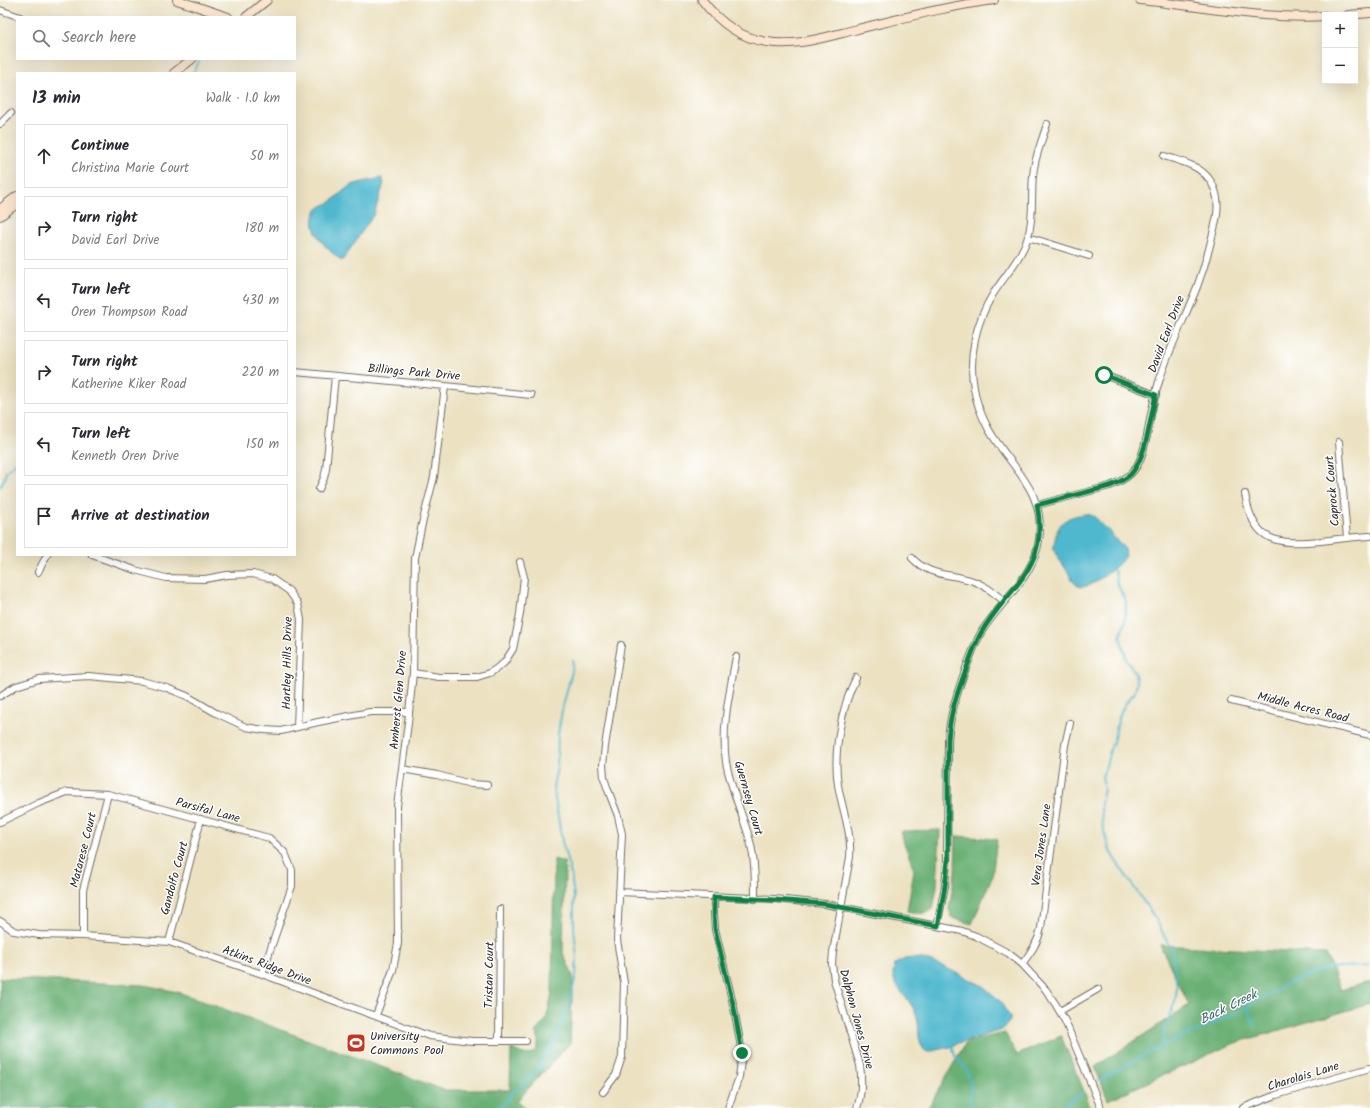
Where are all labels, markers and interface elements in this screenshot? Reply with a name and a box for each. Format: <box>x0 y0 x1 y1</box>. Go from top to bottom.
map controls <box>1322 12 1358 84</box>
button: + <box>1322 12 1358 48</box>
search box <box>16 16 296 60</box>
text: Search here <box>62 26 136 50</box>
icon: search <box>30 27 52 49</box>
button: − <box>1322 48 1358 84</box>
text: 13 min <box>32 85 81 112</box>
text: Walk · 1.0 km <box>206 88 280 109</box>
text: Continue <box>71 134 129 158</box>
icon: ahead <box>33 145 55 167</box>
text: 50 m <box>250 146 279 167</box>
text: Christina Marie Court <box>71 158 189 179</box>
text: Turn right <box>71 206 138 230</box>
icon: right <box>33 217 55 239</box>
text: 180 m <box>245 218 279 239</box>
text: David Earl Drive <box>71 230 159 251</box>
text: Turn left <box>71 278 131 302</box>
icon: left <box>33 289 55 311</box>
text: 430 m <box>242 290 279 311</box>
street label: David Earl Drive <box>1143 292 1190 376</box>
text: Oren Thompson Road <box>71 302 187 323</box>
text: Turn right <box>71 350 138 374</box>
street label: Billings Park Drive <box>367 359 462 386</box>
icon: right <box>33 361 55 383</box>
text: 220 m <box>242 362 279 383</box>
route start <box>1095 366 1113 384</box>
text: Katherine Kiker Road <box>71 374 186 395</box>
text: Turn left <box>71 422 131 446</box>
icon: left <box>33 433 55 455</box>
text: 150 m <box>246 434 279 455</box>
text: Kenneth Oren Drive <box>71 446 179 467</box>
street label: Caprock Court <box>1320 455 1345 527</box>
text: Arrive at destination <box>71 504 210 528</box>
icon: arrive <box>33 505 55 527</box>
street label: Hartley Hills Drive <box>277 616 298 710</box>
street label: Amherst Glen Drive <box>385 649 412 750</box>
street label: Middle Acres Road <box>1255 687 1351 728</box>
street label: Guernsey Court <box>729 759 768 838</box>
street label: Parsifal Lane <box>174 793 243 828</box>
street label: Vera Jones Lane <box>1026 802 1057 887</box>
street label: Matarese Court <box>65 810 102 890</box>
street label: Gandolfo Court <box>156 839 194 917</box>
street label: Atkins Ridge Drive <box>220 941 315 991</box>
street label: Tristan Court <box>479 941 500 1009</box>
street label: Dalphon Jones Drive <box>834 967 879 1072</box>
water label: Back Creek <box>1196 984 1263 1030</box>
place label: University Commons Pool <box>370 1027 444 1060</box>
sports icon: University Commons Pool <box>345 1032 367 1054</box>
route end <box>733 1044 751 1062</box>
street label: Charolais Lane <box>1265 1056 1342 1096</box>

